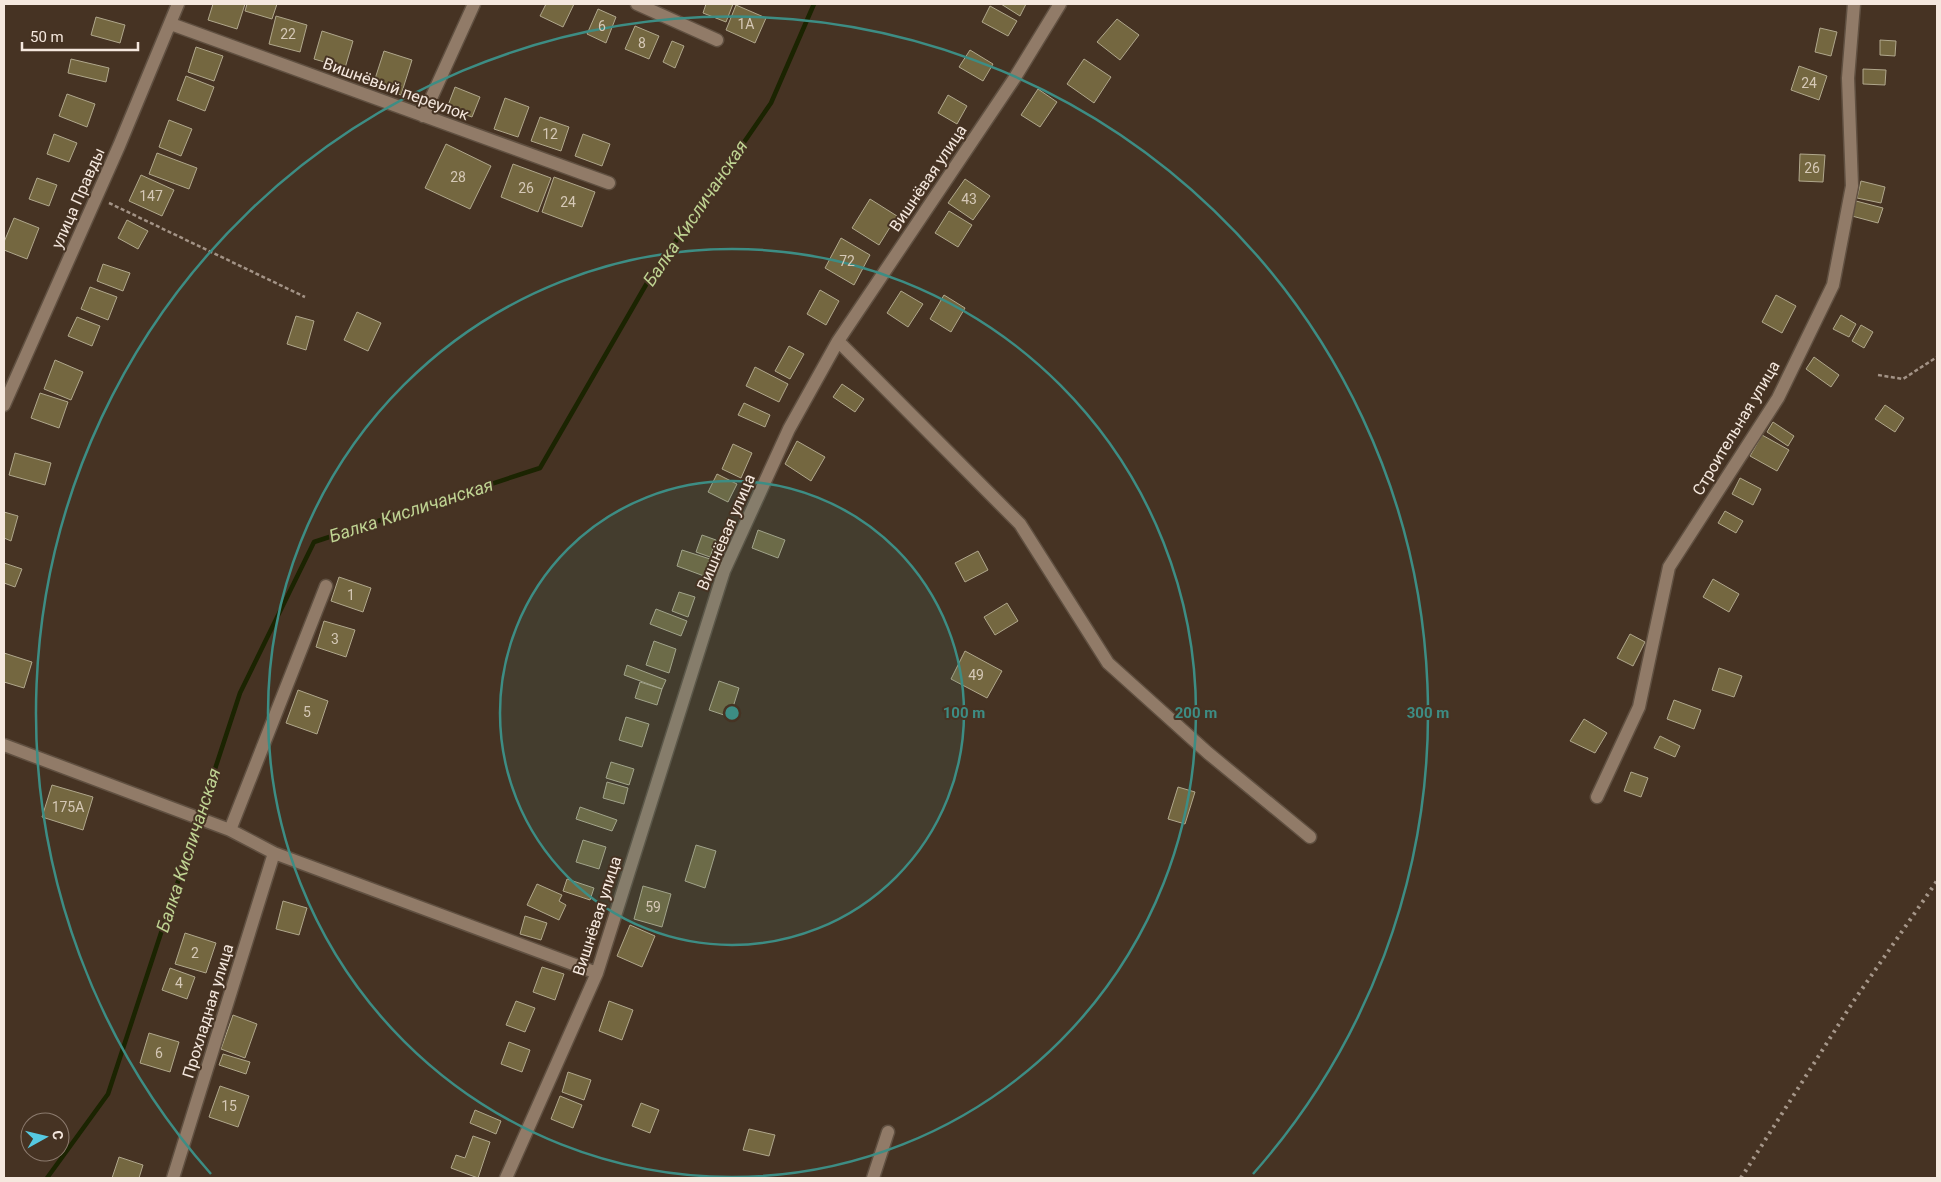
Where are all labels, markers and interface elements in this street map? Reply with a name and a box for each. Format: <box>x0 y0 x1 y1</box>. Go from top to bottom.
house number: 1А <box>737 16 755 32</box>
house number: 6 <box>598 18 606 34</box>
scale bar <box>22 20 139 52</box>
house number: 22 <box>280 26 296 42</box>
text: 50 m <box>30 28 64 46</box>
house number: 8 <box>638 35 646 51</box>
street label: Вишнёвый переулок <box>320 54 472 124</box>
house number: 24 <box>1801 75 1817 91</box>
street label: Вишнёвая улица <box>885 121 971 235</box>
house number: 12 <box>542 126 558 142</box>
water label: Балка Кисличанская <box>638 136 752 290</box>
street label: улица Правды <box>47 145 109 251</box>
house number: 26 <box>1804 160 1820 176</box>
house number: 28 <box>450 169 466 185</box>
house number: 26 <box>518 180 534 196</box>
house number: 147 <box>139 188 163 204</box>
house number: 43 <box>961 191 977 207</box>
house number: 24 <box>560 194 576 210</box>
house number: 72 <box>839 253 855 269</box>
street label: Строительная улица <box>1688 357 1784 499</box>
street label: Вишнёвая улица <box>693 471 759 593</box>
water label: Балка Кисличанская <box>326 474 496 546</box>
house number: 1 <box>347 587 355 603</box>
house number: 3 <box>331 631 339 647</box>
house number: 49 <box>968 667 984 683</box>
house number: 5 <box>303 704 311 720</box>
centre of rings <box>723 704 741 722</box>
text: 100 m <box>943 704 985 722</box>
text: 200 m <box>1175 704 1217 722</box>
text: 300 m <box>1407 704 1449 722</box>
water label: Балка Кисличанская <box>152 765 224 935</box>
house number: 175А <box>52 799 84 815</box>
street label: Вишнёвая улица <box>569 854 625 978</box>
house number: 59 <box>645 899 661 915</box>
street label: Прохладная улица <box>179 942 237 1080</box>
house number: 2 <box>191 945 199 961</box>
house number: 4 <box>175 975 183 991</box>
house number: 6 <box>155 1045 163 1061</box>
house number: 15 <box>221 1098 237 1114</box>
north arrow <box>20 1112 70 1162</box>
text: С <box>49 1130 66 1141</box>

